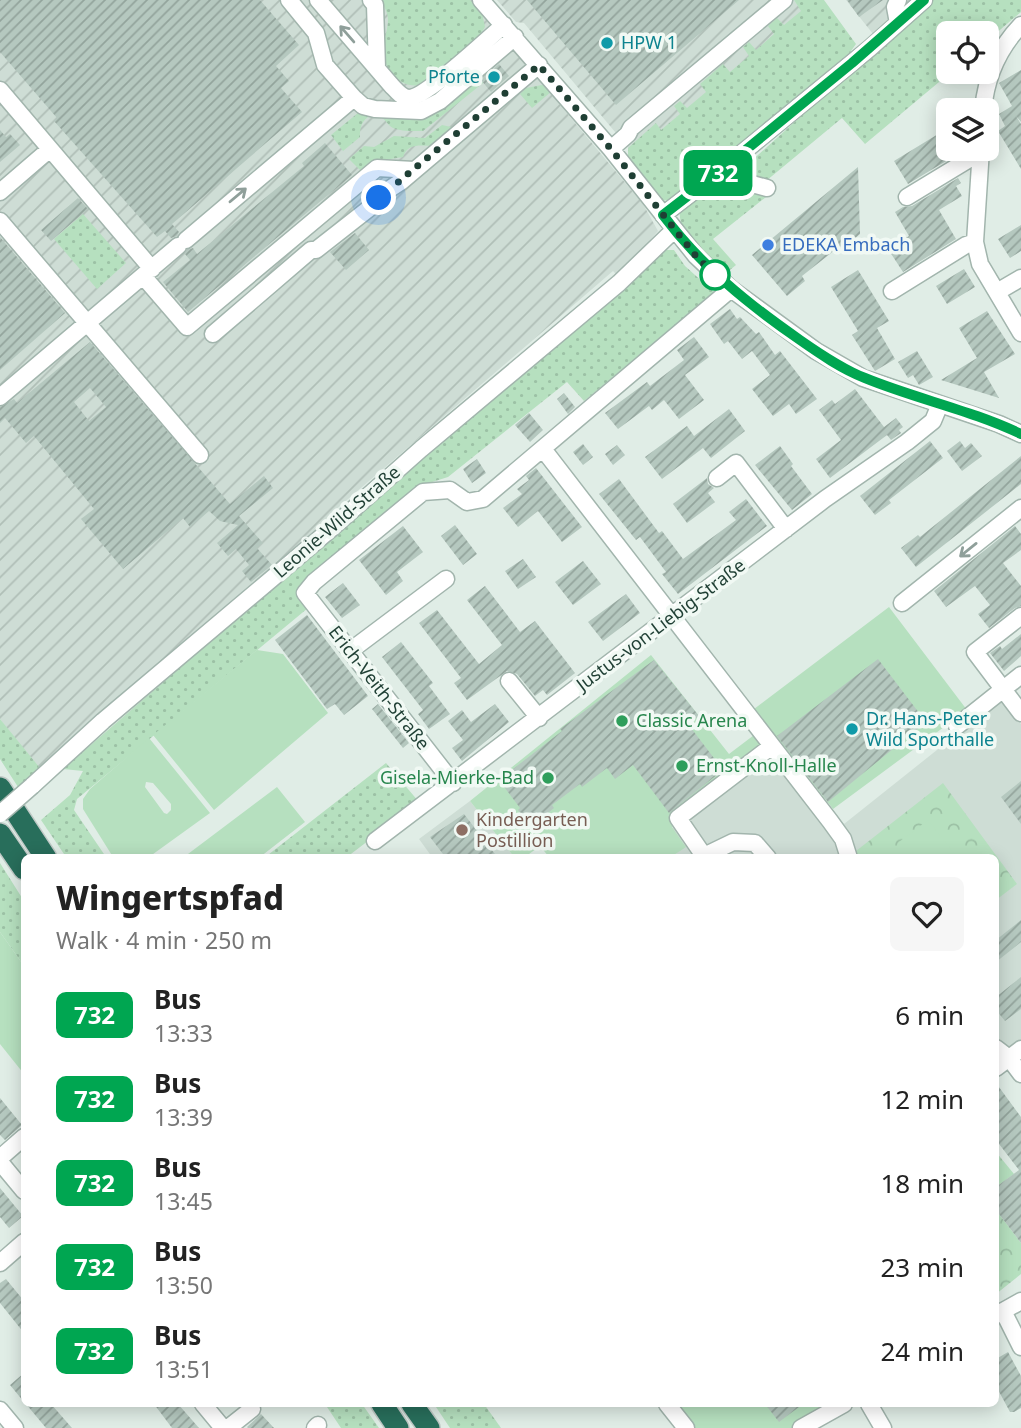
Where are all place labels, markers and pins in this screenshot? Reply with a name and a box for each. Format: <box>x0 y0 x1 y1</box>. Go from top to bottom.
place label: HPW 1 <box>621 30 677 54</box>
marker: HPW 1 <box>599 35 615 51</box>
place label: Pforte <box>428 64 480 88</box>
marker: Pforte <box>486 69 502 85</box>
place label: EDEKA Embach <box>782 232 910 256</box>
marker: EDEKA Embach <box>760 237 776 253</box>
unlabelled marker <box>700 260 730 290</box>
place label: Dr. Hans-Peter Wild Sporthalle <box>866 706 994 751</box>
place label: Classic Arena <box>636 708 747 732</box>
marker: Classic Arena <box>614 713 630 729</box>
marker: Dr. Hans-Peter Wild Sporthalle <box>844 721 860 737</box>
place label: Ernst-Knoll-Halle <box>696 753 837 777</box>
marker: Ernst-Knoll-Halle <box>674 758 690 774</box>
place label: Gisela-Mierke-Bad <box>380 765 534 789</box>
marker: Gisela-Mierke-Bad <box>540 770 556 786</box>
place label: Kindergarten Postillion <box>476 807 588 852</box>
marker: Kindergarten Postillion <box>454 822 470 838</box>

